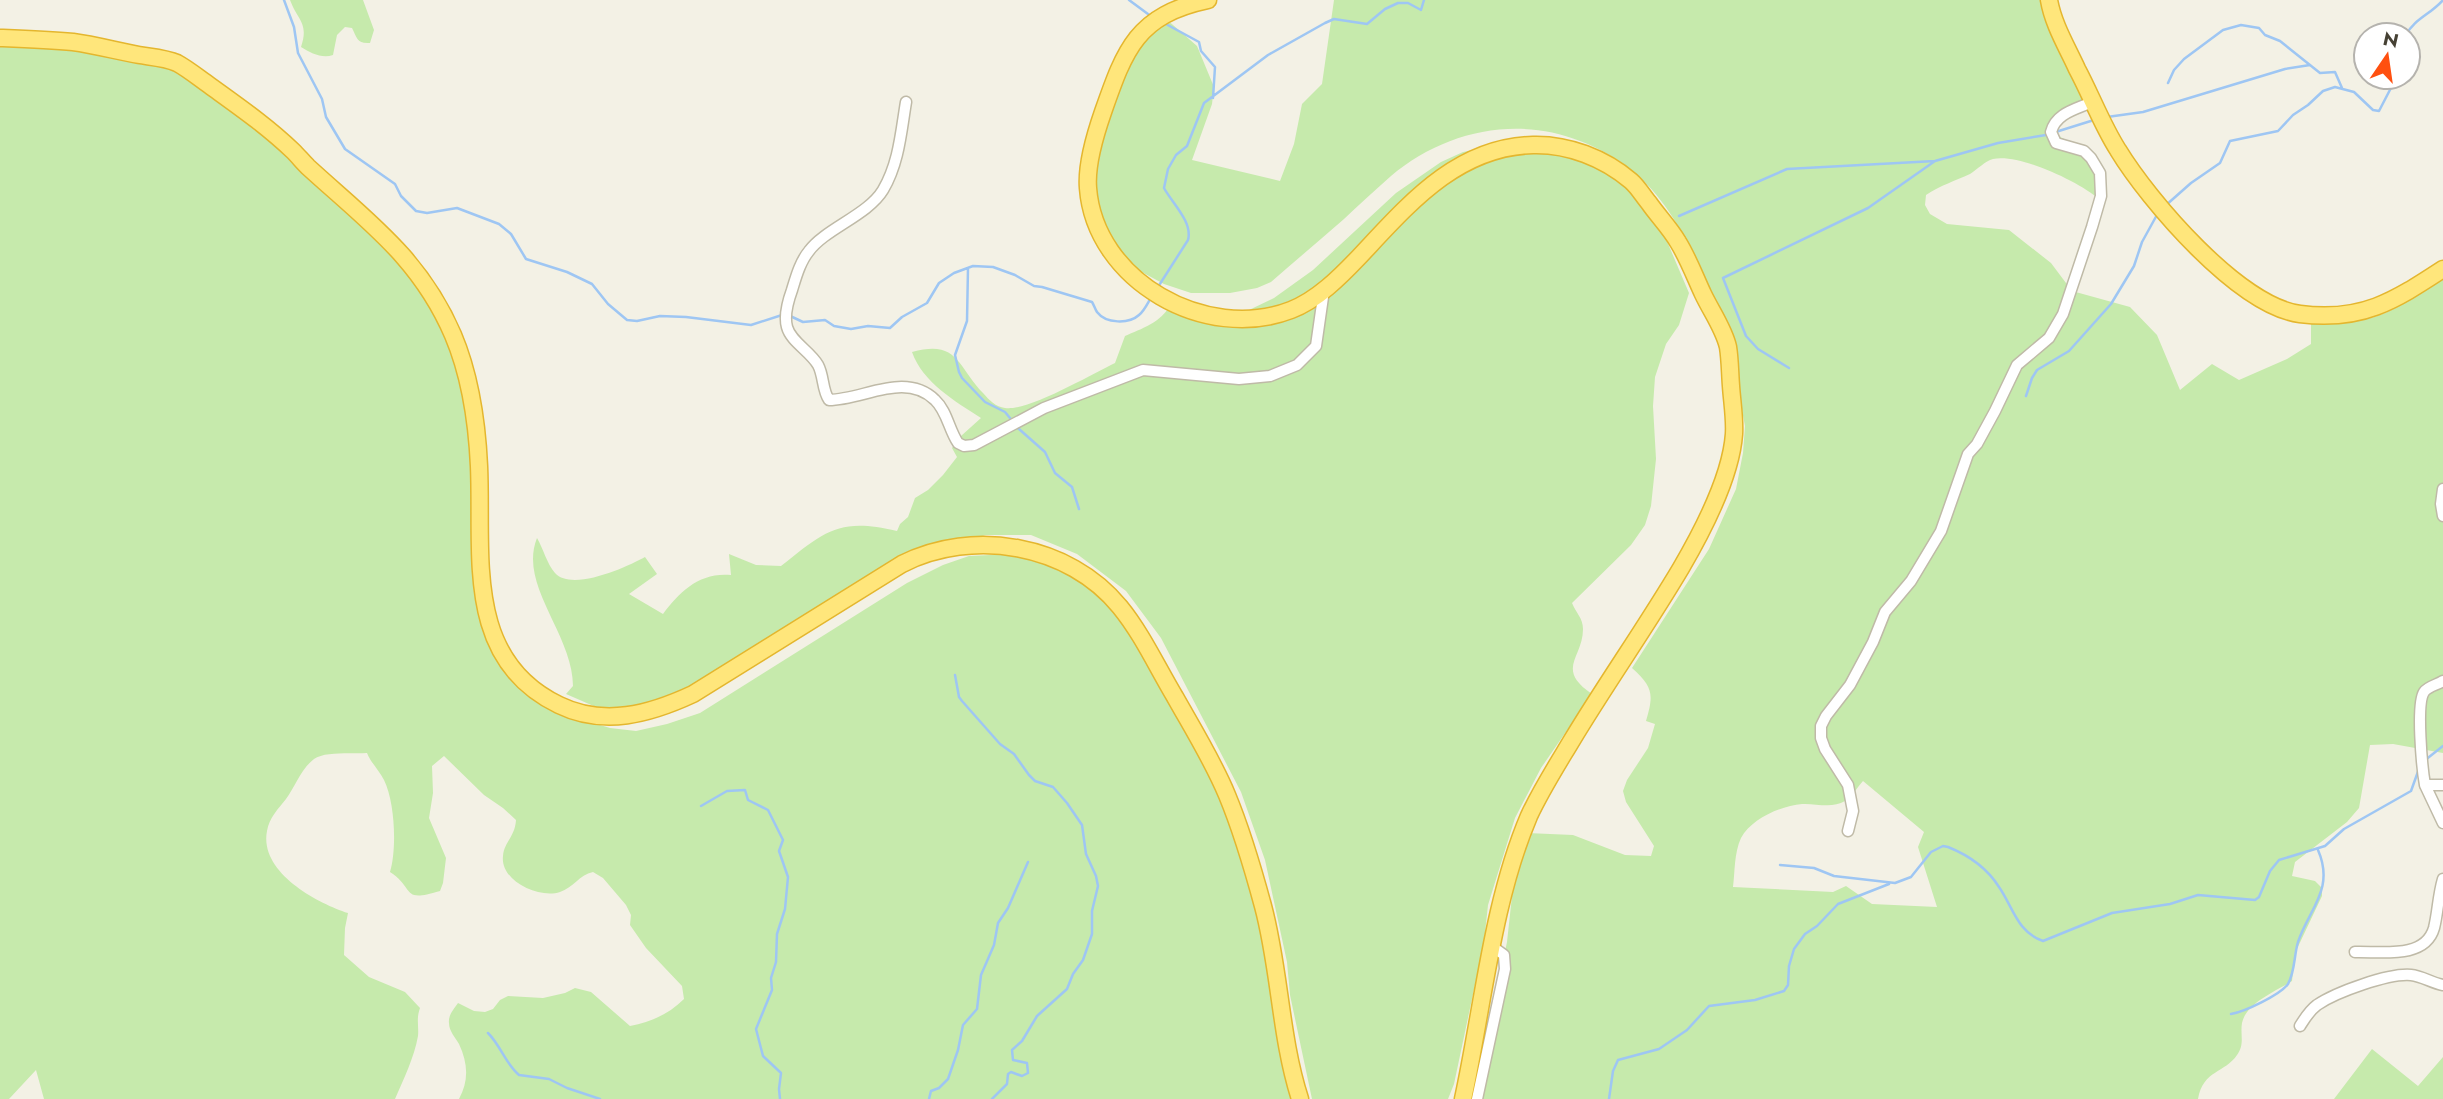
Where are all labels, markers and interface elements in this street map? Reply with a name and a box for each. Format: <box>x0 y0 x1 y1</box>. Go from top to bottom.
north arrow <box>2352 21 2422 91</box>
text: N <box>2380 25 2401 55</box>

